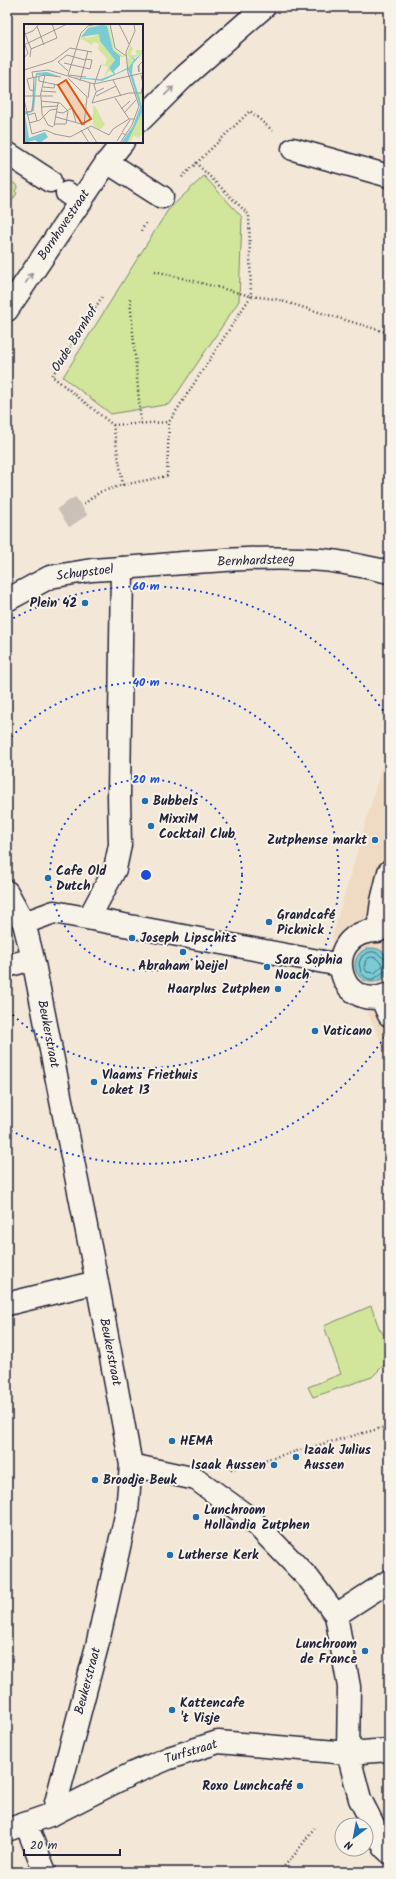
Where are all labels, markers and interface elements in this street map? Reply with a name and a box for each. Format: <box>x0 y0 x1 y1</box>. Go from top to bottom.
inset map <box>24 24 143 143</box>
one-way arrow <box>164 86 174 96</box>
street label: Bornhovestraat <box>32 184 96 265</box>
one-way arrow <box>25 272 33 283</box>
street label: Oude Bornhof <box>46 301 104 376</box>
street label: Bernhardsteeg <box>217 549 295 573</box>
street label: Schupstoel <box>55 559 115 587</box>
text: 60 m <box>132 577 160 596</box>
place label: Plein 42 <box>30 593 77 614</box>
marker: Plein 42 <box>80 598 90 608</box>
text: 40 m <box>132 673 160 692</box>
text: 20 m <box>132 770 160 789</box>
place label: Bubbels <box>153 791 198 812</box>
marker: Bubbels <box>140 796 150 806</box>
place label: MixxiM Cocktail Club <box>159 809 236 845</box>
marker: MixxiM Cocktail Club <box>146 821 156 831</box>
place label: Zutphense markt <box>267 830 367 851</box>
marker: Zutphense markt <box>370 835 380 845</box>
place label: Cafe Old Dutch <box>56 861 107 897</box>
centre of rings <box>139 868 153 882</box>
marker: Cafe Old Dutch <box>43 873 53 883</box>
place label: Grandcafé Picknick <box>277 905 336 941</box>
marker: Grandcafé Picknick <box>264 917 274 927</box>
place label: Joseph Lipschits <box>140 928 237 949</box>
marker: Joseph Lipschits <box>127 933 137 943</box>
marker: Abraham Weijel <box>178 947 188 957</box>
place label: Sara Sophia Noach <box>275 950 343 986</box>
place label: Abraham Weijel <box>138 956 228 977</box>
marker: Sara Sophia Noach <box>262 962 272 972</box>
place label: Haarplus Zutphen <box>167 979 270 1000</box>
marker: Haarplus Zutphen <box>273 984 283 994</box>
street label: Beukerstraat <box>31 998 65 1071</box>
place label: Vaticano <box>323 1021 372 1042</box>
marker: Vaticano <box>310 1026 320 1036</box>
place label: Vlaams Friethuis Loket 13 <box>102 1065 198 1101</box>
marker: Vlaams Friethuis Loket 13 <box>89 1077 99 1087</box>
street label: Beukerstraat <box>93 1316 127 1389</box>
place label: HEMA <box>180 1431 214 1452</box>
marker: HEMA <box>167 1436 177 1446</box>
place label: Izaak Julius Aussen <box>304 1440 371 1476</box>
marker: Izaak Julius Aussen <box>291 1452 301 1462</box>
place label: Isaak Aussen <box>191 1455 266 1476</box>
marker: Isaak Aussen <box>269 1460 279 1470</box>
place label: Broodje Beuk <box>103 1470 177 1491</box>
marker: Broodje Beuk <box>90 1475 100 1485</box>
place label: Lunchroom Hollandia Zutphen <box>204 1500 310 1536</box>
marker: Lunchroom Hollandia Zutphen <box>191 1512 201 1522</box>
place label: Lutherse Kerk <box>178 1545 259 1566</box>
marker: Lutherse Kerk <box>165 1550 175 1560</box>
place label: Lunchroom de France <box>295 1634 358 1670</box>
street label: Beukerstraat <box>69 1644 107 1717</box>
marker: Lunchroom de France <box>360 1646 370 1656</box>
place label: Kattencafe 't Visje <box>180 1693 245 1729</box>
marker: Kattencafe 't Visje <box>167 1705 177 1715</box>
street label: Turfstraat <box>162 1734 221 1770</box>
place label: Roxo Lunchcafé <box>202 1776 293 1797</box>
marker: Roxo Lunchcafé <box>295 1781 305 1791</box>
north arrow <box>334 1817 374 1857</box>
scale bar <box>24 1831 120 1857</box>
text: N <box>341 1835 357 1854</box>
text: 20 m <box>30 1836 58 1855</box>

